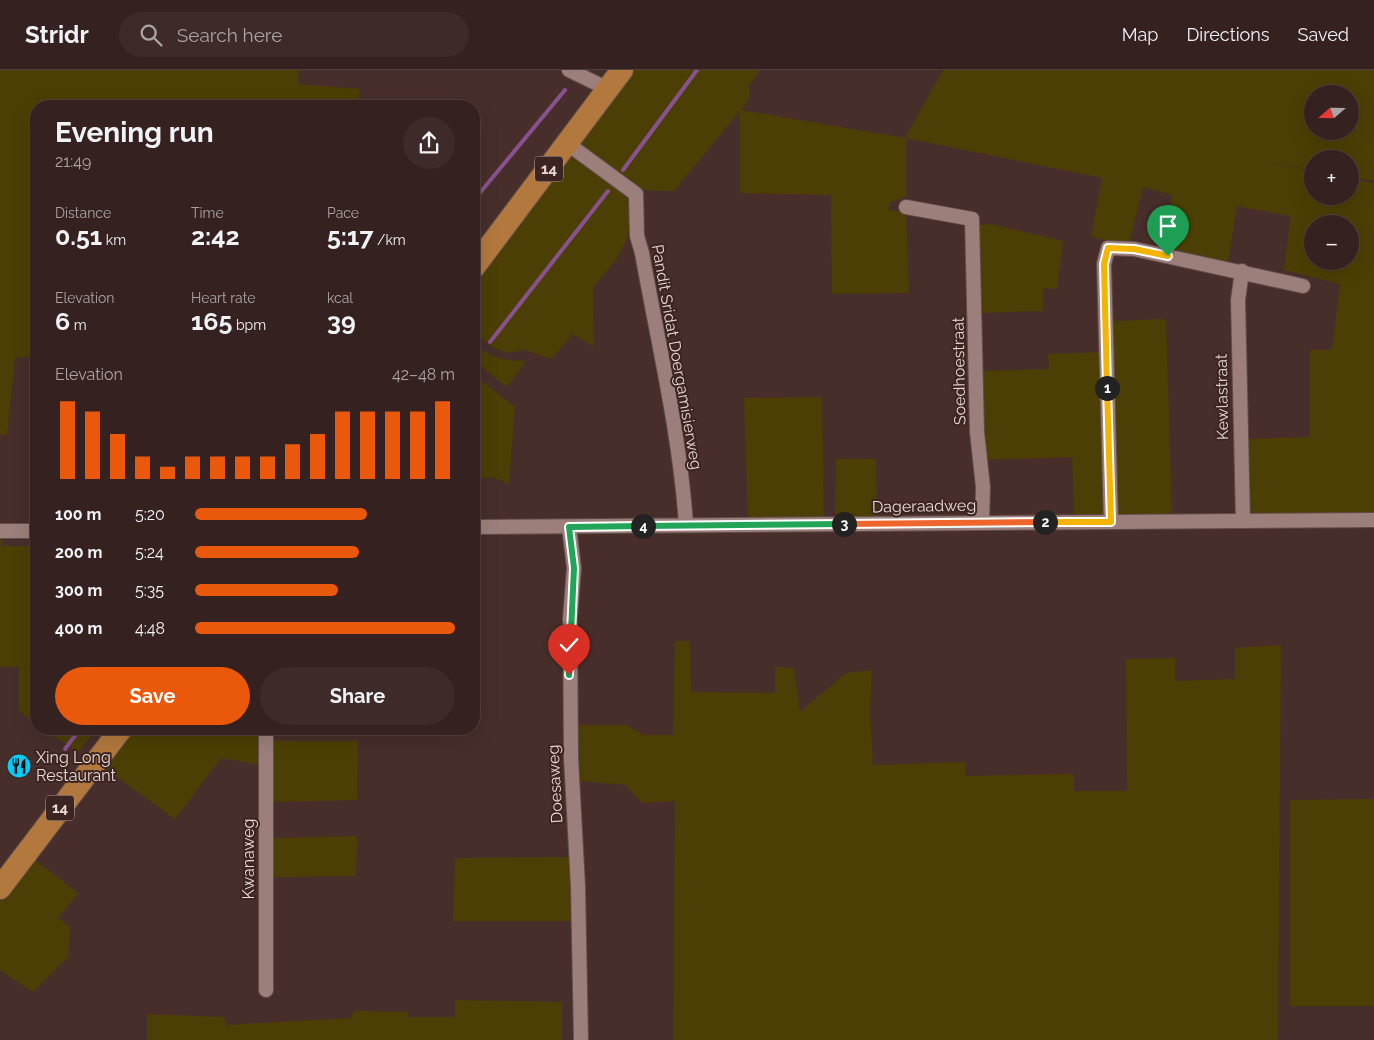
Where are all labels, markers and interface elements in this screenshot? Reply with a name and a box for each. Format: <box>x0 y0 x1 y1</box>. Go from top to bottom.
search box <box>119 12 469 57</box>
text: Stridr <box>25 20 89 49</box>
icon: search <box>137 21 165 49</box>
text: Search here <box>177 24 282 46</box>
text: Map <box>1122 24 1158 45</box>
text: Directions <box>1186 24 1270 45</box>
text: Saved <box>1298 24 1349 45</box>
north arrow <box>1304 85 1359 140</box>
map controls <box>1304 85 1359 270</box>
text: Evening run <box>55 116 214 149</box>
button: share <box>403 117 455 169</box>
button: + <box>1304 150 1359 205</box>
text: 21:49 <box>55 152 91 171</box>
road number: 14 <box>535 156 563 182</box>
text: Distance <box>55 205 111 221</box>
text: Time <box>191 205 224 221</box>
text: Pace <box>327 205 359 221</box>
pin <box>1147 205 1189 256</box>
icon: arrive <box>1154 212 1182 240</box>
button: − <box>1304 215 1359 270</box>
text: 0.51 <box>55 221 102 251</box>
text: 2:42 <box>191 221 240 251</box>
text: 5:17 <box>327 221 373 251</box>
text: km <box>102 232 126 248</box>
text: /km <box>373 232 406 248</box>
street label: Pandit Sridat Doergamisierweg <box>648 243 706 471</box>
text: Elevation <box>55 290 114 306</box>
text: Heart rate <box>191 290 255 306</box>
text: kcal <box>327 290 353 306</box>
text: 6 <box>55 306 70 336</box>
text: 165 <box>191 306 232 336</box>
text: 39 <box>327 306 356 336</box>
street label: Soedhoestraat <box>949 316 969 425</box>
text: m <box>70 317 87 333</box>
text: bpm <box>232 317 266 333</box>
street label: Kewlastraat <box>1212 353 1232 440</box>
text: Elevation <box>55 365 123 384</box>
text: 42–48 m <box>392 365 455 384</box>
pin: 1 <box>1094 376 1120 400</box>
text: 1 <box>1104 380 1111 396</box>
street label: Dageraadweg <box>872 496 976 516</box>
text: 100 m <box>55 505 101 524</box>
text: 5:20 <box>135 505 165 524</box>
pin: 2 <box>1032 510 1058 534</box>
pin: 3 <box>832 512 856 536</box>
pin: 4 <box>630 514 656 538</box>
text: 2 <box>1042 514 1049 530</box>
text: 3 <box>841 516 848 532</box>
text: 4 <box>640 518 648 534</box>
text: 200 m <box>55 543 102 562</box>
text: 5:24 <box>135 543 164 562</box>
text: 300 m <box>55 581 102 600</box>
text: 5:35 <box>135 581 164 600</box>
text: 400 m <box>55 619 103 638</box>
text: 4:48 <box>135 619 165 638</box>
pin <box>548 624 590 675</box>
icon: check <box>555 631 583 659</box>
button: Save <box>55 667 250 725</box>
button: Share <box>260 667 455 725</box>
street label: Doesaweg <box>543 744 567 824</box>
place label: Xing Long Restaurant <box>36 748 116 785</box>
restaurant icon: Xing Long Restaurant <box>6 753 32 779</box>
road number: 14 <box>46 796 74 820</box>
street label: Kwanaweg <box>239 818 258 900</box>

